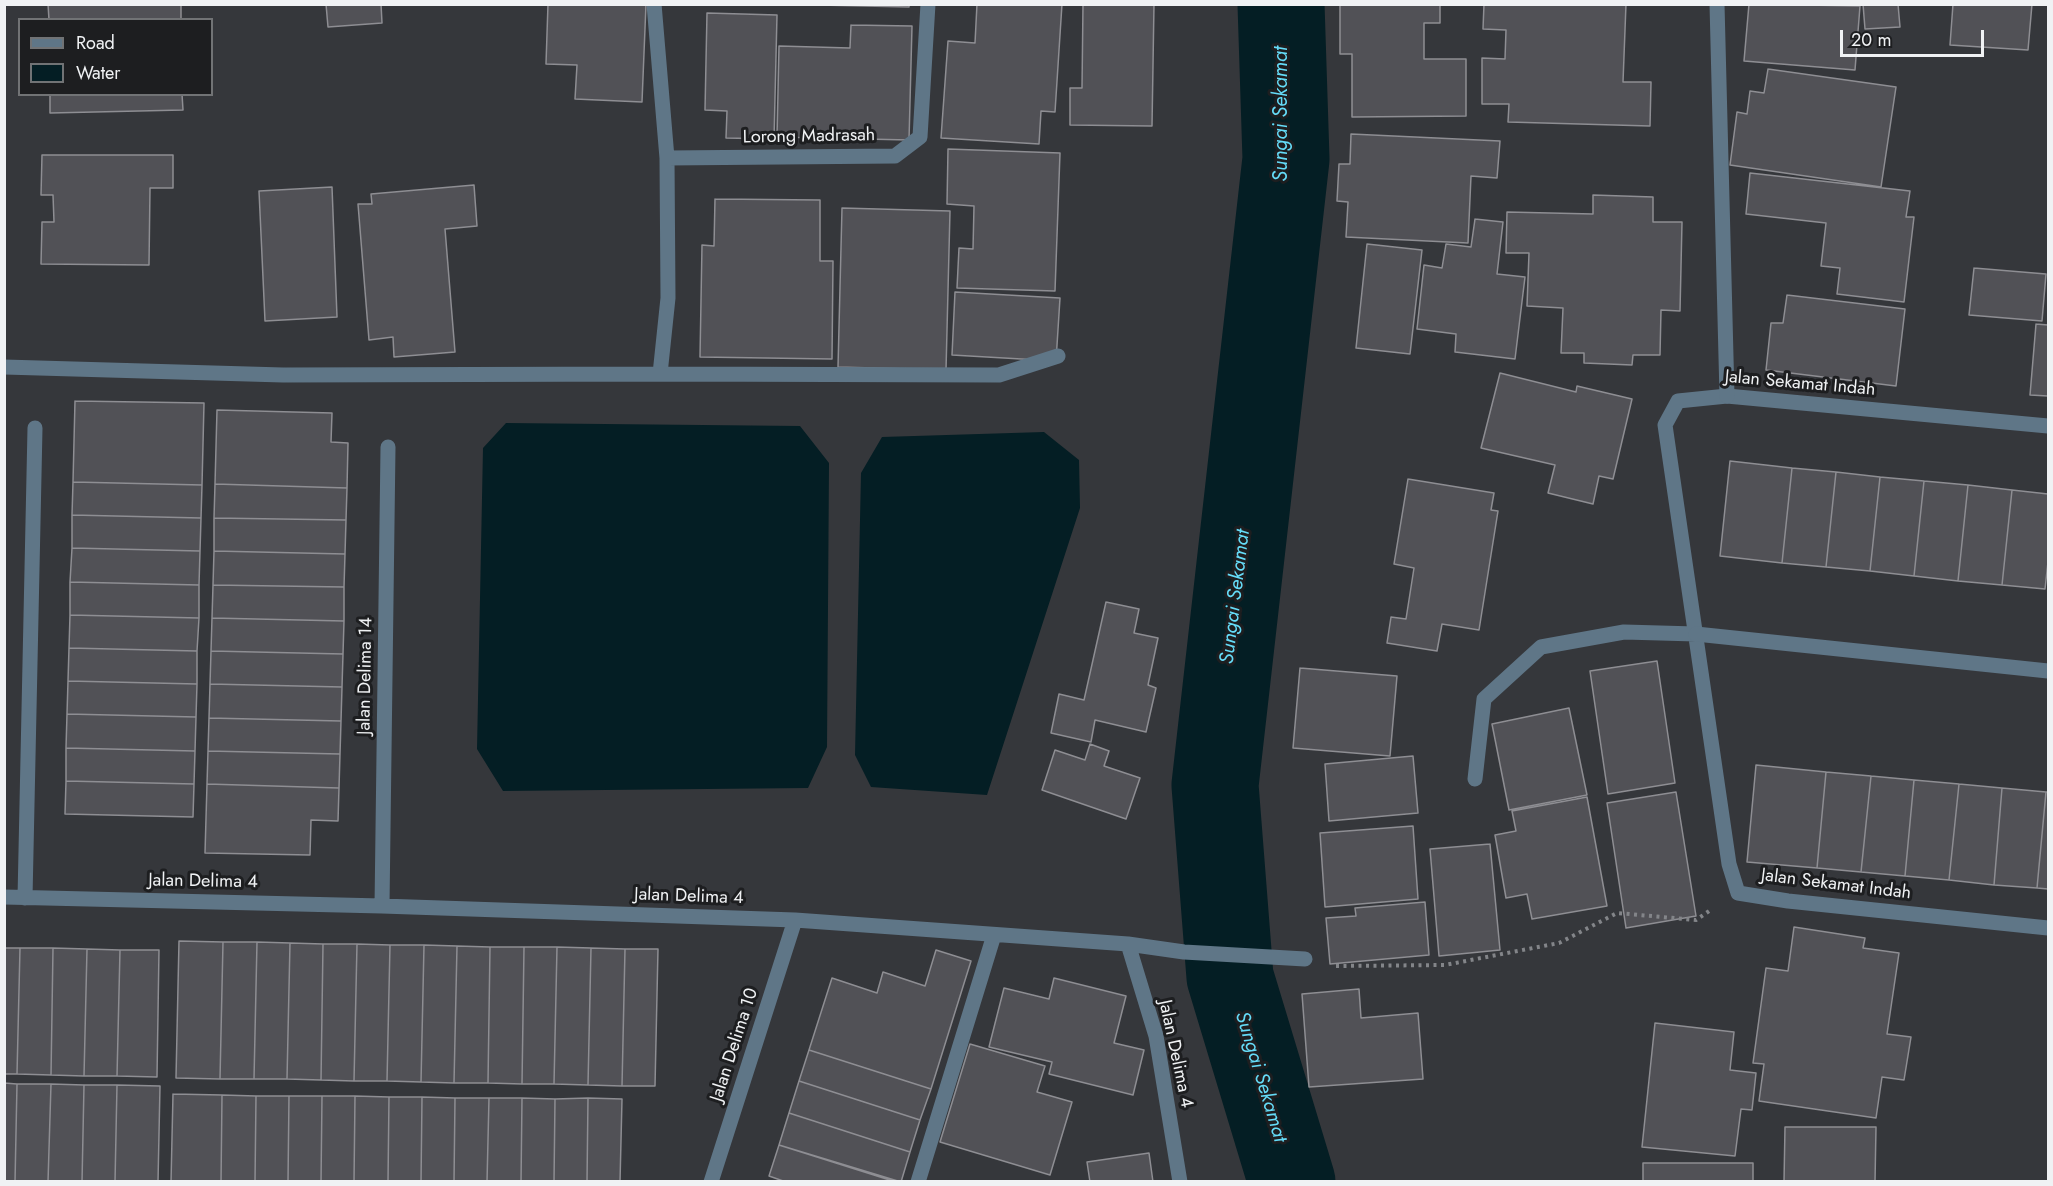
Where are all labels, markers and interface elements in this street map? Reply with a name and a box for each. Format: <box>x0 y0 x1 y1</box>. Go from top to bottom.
legend <box>18 18 213 96</box>
scale bar <box>1843 18 1987 56</box>
text: 20 m <box>1851 27 1891 53</box>
text: Road <box>76 30 115 56</box>
water label: Sungai Sekamat <box>1270 46 1294 182</box>
text: Water <box>76 60 120 86</box>
street label: Lorong Madrasah <box>743 125 875 149</box>
street label: Jalan Sekamat Indah <box>1724 367 1876 401</box>
water label: Sungai Sekamat <box>1216 528 1256 666</box>
street label: Jalan Delima 14 <box>354 617 378 735</box>
street label: Jalan Sekamat Indah <box>1760 865 1912 905</box>
street label: Jalan Delima 4 <box>148 870 258 894</box>
street label: Jalan Delima 4 <box>634 884 744 910</box>
street label: Jalan Delima 10 <box>707 986 763 1104</box>
street label: Jalan Delima 4 <box>1153 998 1197 1110</box>
water label: Sungai Sekamat <box>1229 1009 1291 1145</box>

